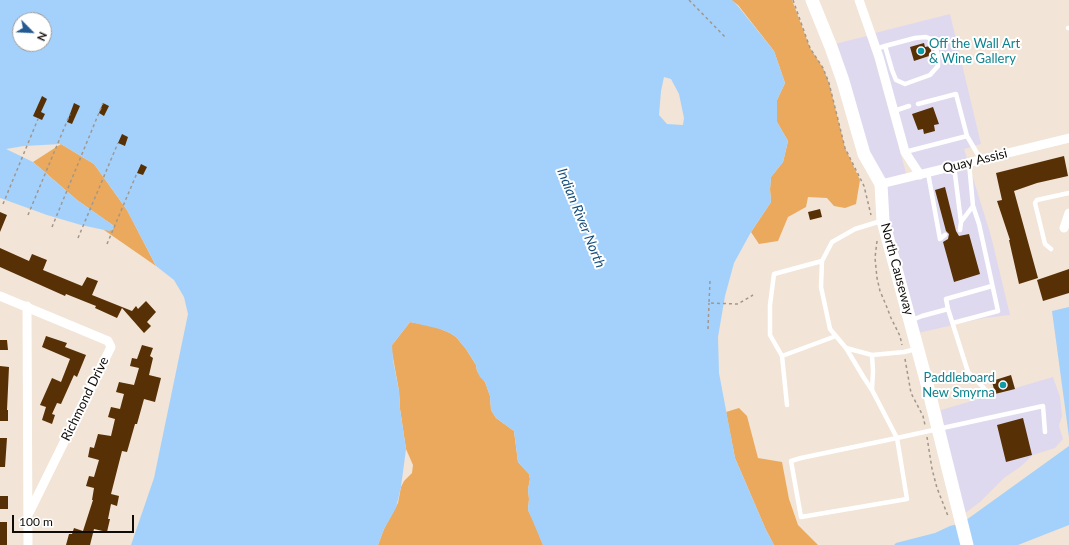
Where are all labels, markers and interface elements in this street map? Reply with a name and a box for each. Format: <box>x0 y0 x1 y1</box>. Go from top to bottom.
north arrow <box>12 12 52 52</box>
text: N <box>35 30 50 43</box>
place label: Off the Wall Art & Wine Gallery <box>929 36 1020 67</box>
marker: Off the Wall Art & Wine Gallery <box>916 46 926 56</box>
street label: Quay Assisi <box>941 145 1009 177</box>
water label: Indian River North <box>553 166 609 270</box>
street label: North Causeway <box>877 221 917 317</box>
street label: Richmond Drive <box>58 354 112 444</box>
place label: Paddleboard New Smyrna <box>922 370 995 401</box>
marker: Paddleboard New Smyrna <box>998 380 1008 390</box>
scale bar <box>14 507 136 533</box>
text: 100 m <box>19 514 53 529</box>

